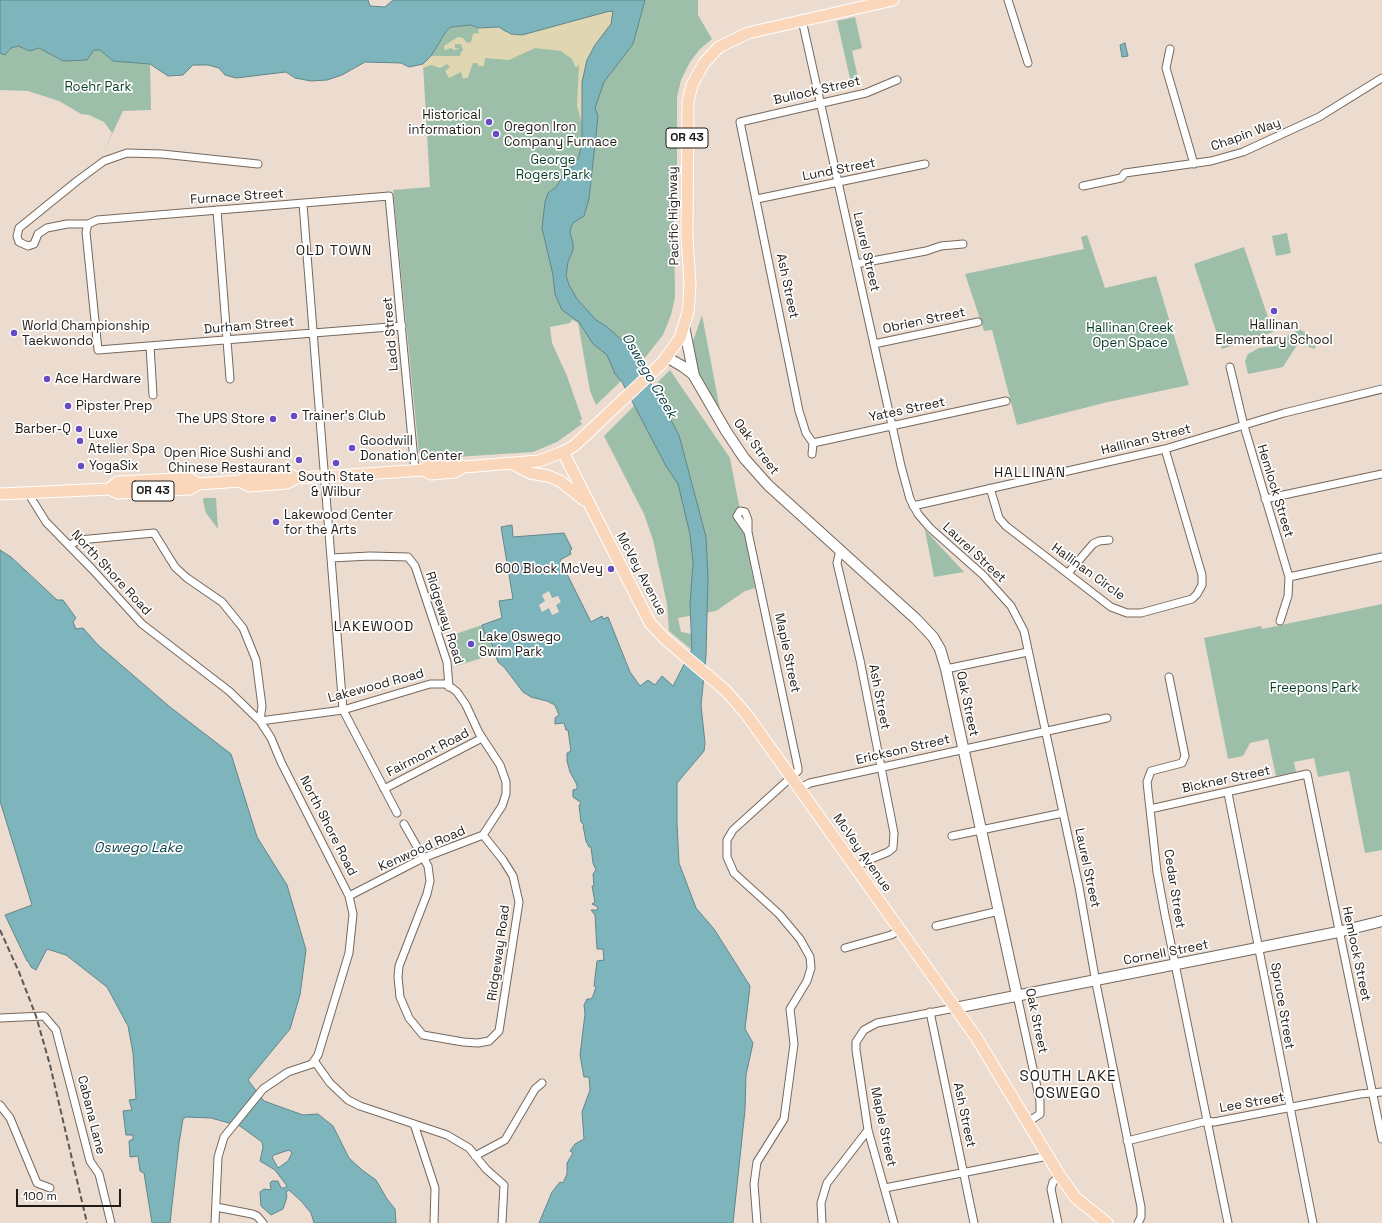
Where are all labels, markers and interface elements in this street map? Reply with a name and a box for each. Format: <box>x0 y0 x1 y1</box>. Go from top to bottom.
street label: Bullock Street <box>772 73 862 109</box>
park label: Roehr Park <box>64 79 132 95</box>
place label: Historical information <box>408 107 481 138</box>
street label: Chapin Way <box>1209 115 1283 155</box>
marker: Historical information <box>484 117 494 127</box>
place label: Oregon Iron Company Furnace <box>504 119 617 150</box>
road number: OR 43 <box>666 128 708 148</box>
marker: Oregon Iron Company Furnace <box>491 129 501 139</box>
park label: George Rogers Park <box>516 152 590 183</box>
street label: Lund Street <box>801 155 877 185</box>
street label: Pacific Highway <box>665 166 683 266</box>
street label: Furnace Street <box>190 186 284 208</box>
street label: Laurel Street <box>849 211 883 293</box>
district label: OLD TOWN <box>296 243 372 259</box>
street label: Ash Street <box>773 252 801 320</box>
street label: Ladd Street <box>380 296 402 372</box>
street label: Obrien Street <box>881 305 967 337</box>
marker: Hallinan Elementary School <box>1269 306 1279 316</box>
street label: Durham Street <box>203 314 295 338</box>
place label: Hallinan Elementary School <box>1215 317 1333 348</box>
place label: World Championship Taekwondo <box>22 318 150 349</box>
park label: Hallinan Creek Open Space <box>1086 320 1174 351</box>
marker: World Championship Taekwondo <box>9 328 19 338</box>
water label: Oswego Creek <box>618 331 680 421</box>
place label: Ace Hardware <box>55 371 141 387</box>
marker: Ace Hardware <box>42 374 52 384</box>
street label: Yates Street <box>868 394 946 426</box>
place label: Pipster Prep <box>76 398 152 414</box>
marker: Pipster Prep <box>63 401 73 411</box>
place label: Trainer's Club <box>302 408 386 424</box>
place label: The UPS Store <box>176 411 265 427</box>
marker: Trainer's Club <box>289 411 299 421</box>
marker: The UPS Store <box>268 414 278 424</box>
street label: Oak Street <box>730 416 782 478</box>
place label: Barber-Q <box>15 421 71 437</box>
street label: Hallinan Street <box>1099 421 1193 459</box>
marker: Barber-Q <box>74 424 84 434</box>
place label: Luxe Atelier Spa <box>88 426 156 457</box>
place label: Goodwill Donation Center <box>360 433 462 464</box>
marker: Luxe Atelier Spa <box>75 436 85 446</box>
marker: Goodwill Donation Center <box>347 443 357 453</box>
street label: Hemlock Street <box>1253 443 1297 539</box>
place label: Open Rice Sushi and Chinese Restaurant <box>164 445 291 476</box>
marker: Open Rice Sushi and Chinese Restaurant <box>294 455 304 465</box>
place label: YogaSix <box>89 458 139 474</box>
marker: South State & Wilbur <box>331 458 341 468</box>
marker: YogaSix <box>76 461 86 471</box>
district label: HALLINAN <box>994 465 1066 481</box>
place label: South State & Wilbur <box>298 469 374 500</box>
road number: OR 43 <box>132 481 174 501</box>
place label: Lakewood Center for the Arts <box>284 507 393 538</box>
marker: Lakewood Center for the Arts <box>271 517 281 527</box>
street label: Laurel Street <box>939 520 1009 586</box>
street label: North Shore Road <box>68 527 154 619</box>
street label: McVey Avenue <box>613 530 669 618</box>
street label: Hallinan Circle <box>1048 540 1128 604</box>
place label: 600 Block McVey <box>495 561 603 577</box>
marker: 600 Block McVey <box>606 564 616 574</box>
street label: Ridgeway Road <box>422 570 466 666</box>
street label: Maple Street <box>771 612 803 694</box>
district label: LAKEWOOD <box>334 619 414 635</box>
place label: Lake Oswego Swim Park <box>479 629 561 660</box>
marker: Lake Oswego Swim Park <box>466 639 476 649</box>
street label: Ash Street <box>865 663 893 731</box>
street label: Lakewood Road <box>326 666 426 706</box>
street label: Oak Street <box>952 670 982 738</box>
park label: Freepons Park <box>1270 680 1358 696</box>
street label: Fairmont Road <box>384 725 472 781</box>
street label: Erickson Street <box>855 732 951 768</box>
street label: Bickner Street <box>1180 763 1272 797</box>
street label: North Shore Road <box>296 773 360 879</box>
street label: McVey Avenue <box>829 811 895 895</box>
street label: Kenwood Road <box>376 823 468 875</box>
street label: Laurel Street <box>1071 827 1103 909</box>
water label: Oswego Lake <box>94 840 182 856</box>
street label: Cedar Street <box>1160 848 1188 930</box>
street label: Ridgeway Road <box>485 904 513 1002</box>
street label: Hemlock Street <box>1338 905 1374 1003</box>
street label: Cornell Street <box>1122 937 1210 969</box>
street label: Spruce Street <box>1267 961 1297 1051</box>
street label: Oak Street <box>1021 987 1051 1055</box>
district label: SOUTH LAKE OSWEGO <box>1020 1068 1116 1103</box>
street label: Cabana Lane <box>74 1074 108 1156</box>
street label: Ash Street <box>950 1081 978 1149</box>
street label: Maple Street <box>867 1086 899 1168</box>
street label: Lee Street <box>1218 1090 1286 1116</box>
scale bar <box>18 1181 123 1207</box>
text: 100 m <box>23 1188 57 1204</box>

